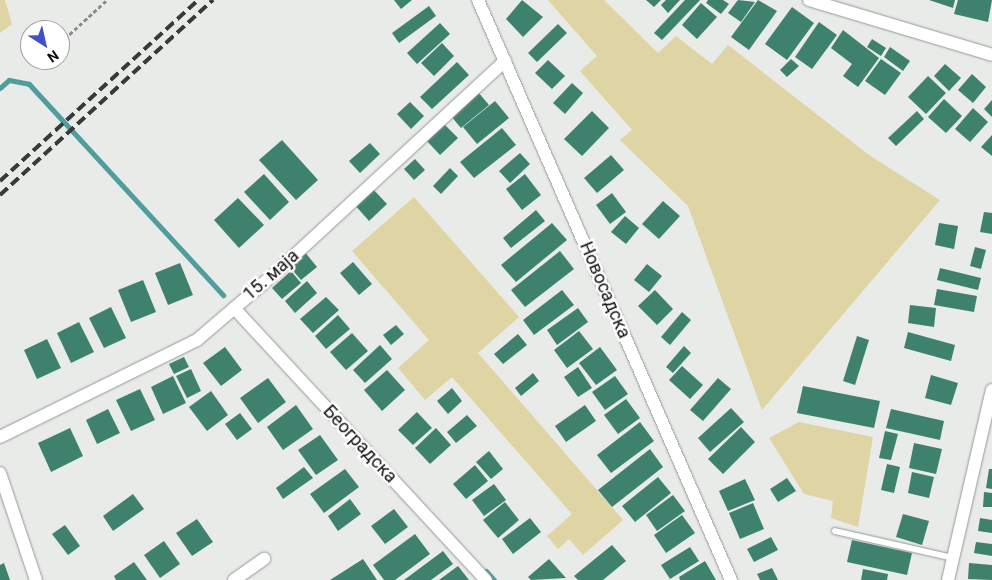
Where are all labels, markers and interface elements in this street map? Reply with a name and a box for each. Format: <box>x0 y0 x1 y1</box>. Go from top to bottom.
north arrow <box>20 20 70 70</box>
text: N <box>44 47 62 66</box>
street label: Новосадска <box>575 239 635 341</box>
street label: 15. маја <box>239 245 303 305</box>
street label: Београдска <box>319 401 401 487</box>

